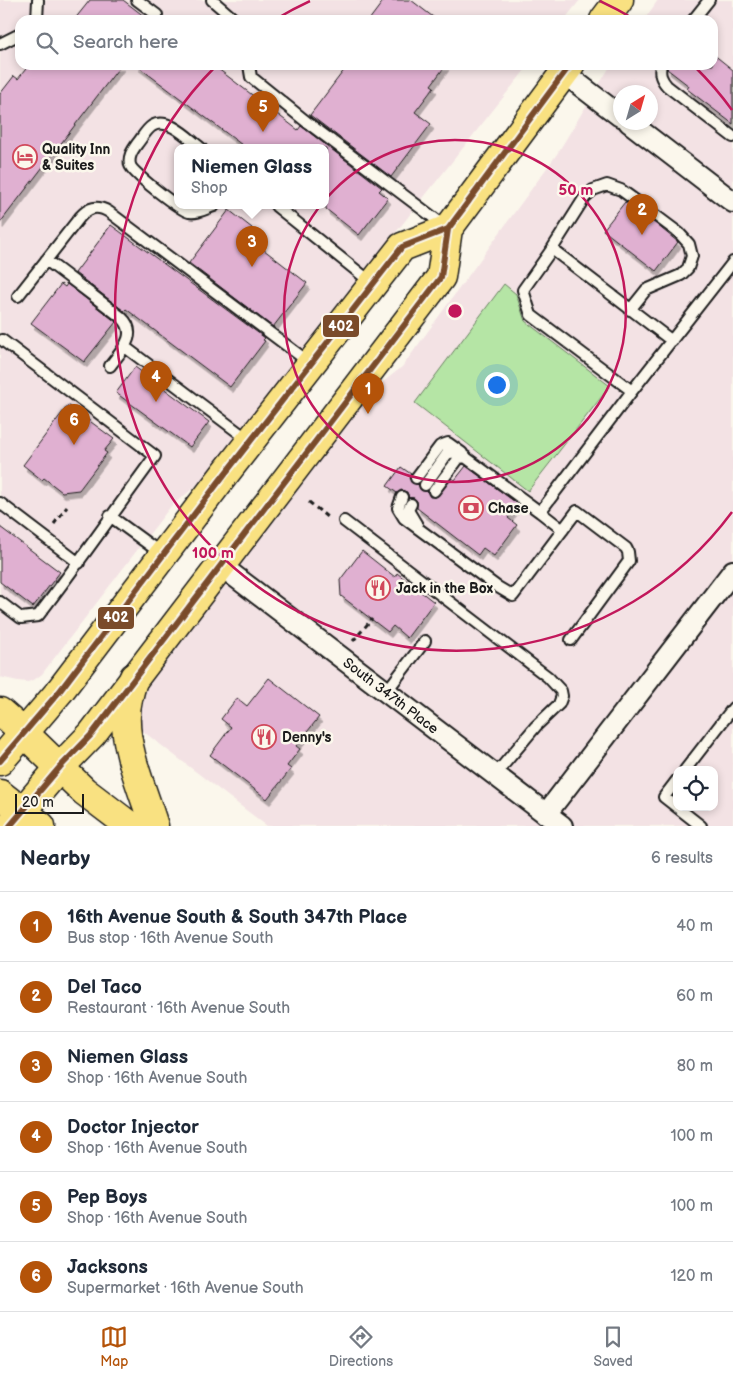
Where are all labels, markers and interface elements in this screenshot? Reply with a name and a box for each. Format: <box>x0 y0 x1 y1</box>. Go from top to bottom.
search box <box>15 15 718 70</box>
icon: search <box>33 29 61 57</box>
text: Search here <box>73 31 178 54</box>
north arrow <box>613 85 658 130</box>
pin: 5 <box>247 91 279 132</box>
place label: Quality Inn & Suites <box>42 141 110 174</box>
hotel icon: Quality Inn & Suites <box>12 144 38 170</box>
popup <box>174 144 329 209</box>
text: Niemen Glass <box>191 156 312 179</box>
text: Shop <box>191 179 228 198</box>
text: 50 m <box>559 181 594 200</box>
pin: 2 <box>626 194 658 235</box>
pin: 3 <box>236 226 268 267</box>
centre of rings <box>446 302 464 320</box>
line badge: 402 <box>322 314 360 338</box>
text: 402 <box>328 318 354 335</box>
pin: 4 <box>140 361 172 402</box>
your location <box>484 372 510 398</box>
pin: 1 <box>352 373 384 414</box>
pin: 6 <box>58 404 90 445</box>
bank icon: Chase <box>458 495 484 521</box>
place label: Chase <box>488 500 529 517</box>
text: 100 m <box>192 544 234 563</box>
restaurant icon: Jack in the Box <box>365 575 391 601</box>
place label: Jack in the Box <box>396 580 494 597</box>
line badge: 402 <box>97 606 135 630</box>
text: 402 <box>103 609 129 626</box>
street label: South 347th Place <box>340 654 442 738</box>
restaurant icon: Denny's <box>251 724 277 750</box>
place label: Denny's <box>282 729 331 746</box>
map controls <box>673 766 718 811</box>
button: locate <box>673 766 718 811</box>
scale bar <box>15 791 84 814</box>
text: 20 m <box>22 794 54 811</box>
text: Nearby <box>20 846 90 871</box>
text: 6 results <box>651 849 713 868</box>
text: 16th Avenue South & South 347th Place <box>67 906 407 929</box>
text: 1 <box>33 917 39 936</box>
text: 40 m <box>676 917 713 936</box>
text: Bus stop · 16th Avenue South <box>67 929 273 948</box>
text: Del Taco <box>67 976 142 999</box>
text: 2 <box>31 987 41 1006</box>
text: 60 m <box>676 987 713 1006</box>
text: Restaurant · 16th Avenue South <box>67 999 290 1018</box>
text: Niemen Glass <box>67 1046 188 1069</box>
text: 3 <box>31 1057 41 1076</box>
text: 80 m <box>677 1057 713 1076</box>
text: Shop · 16th Avenue South <box>67 1069 247 1088</box>
text: Doctor Injector <box>67 1116 199 1139</box>
text: 4 <box>31 1127 41 1146</box>
text: 100 m <box>670 1127 713 1146</box>
text: Shop · 16th Avenue South <box>67 1139 247 1158</box>
text: Pep Boys <box>67 1186 147 1209</box>
text: 5 <box>31 1197 41 1216</box>
text: 100 m <box>670 1197 713 1216</box>
text: Shop · 16th Avenue South <box>67 1209 247 1228</box>
text: Jacksons <box>67 1256 148 1279</box>
text: 6 <box>31 1267 41 1286</box>
text: 120 m <box>670 1267 713 1286</box>
text: Supermarket · 16th Avenue South <box>67 1279 304 1298</box>
tab: Map <box>100 1323 128 1370</box>
tab: Directions <box>329 1323 393 1370</box>
tab: Saved <box>593 1323 633 1370</box>

